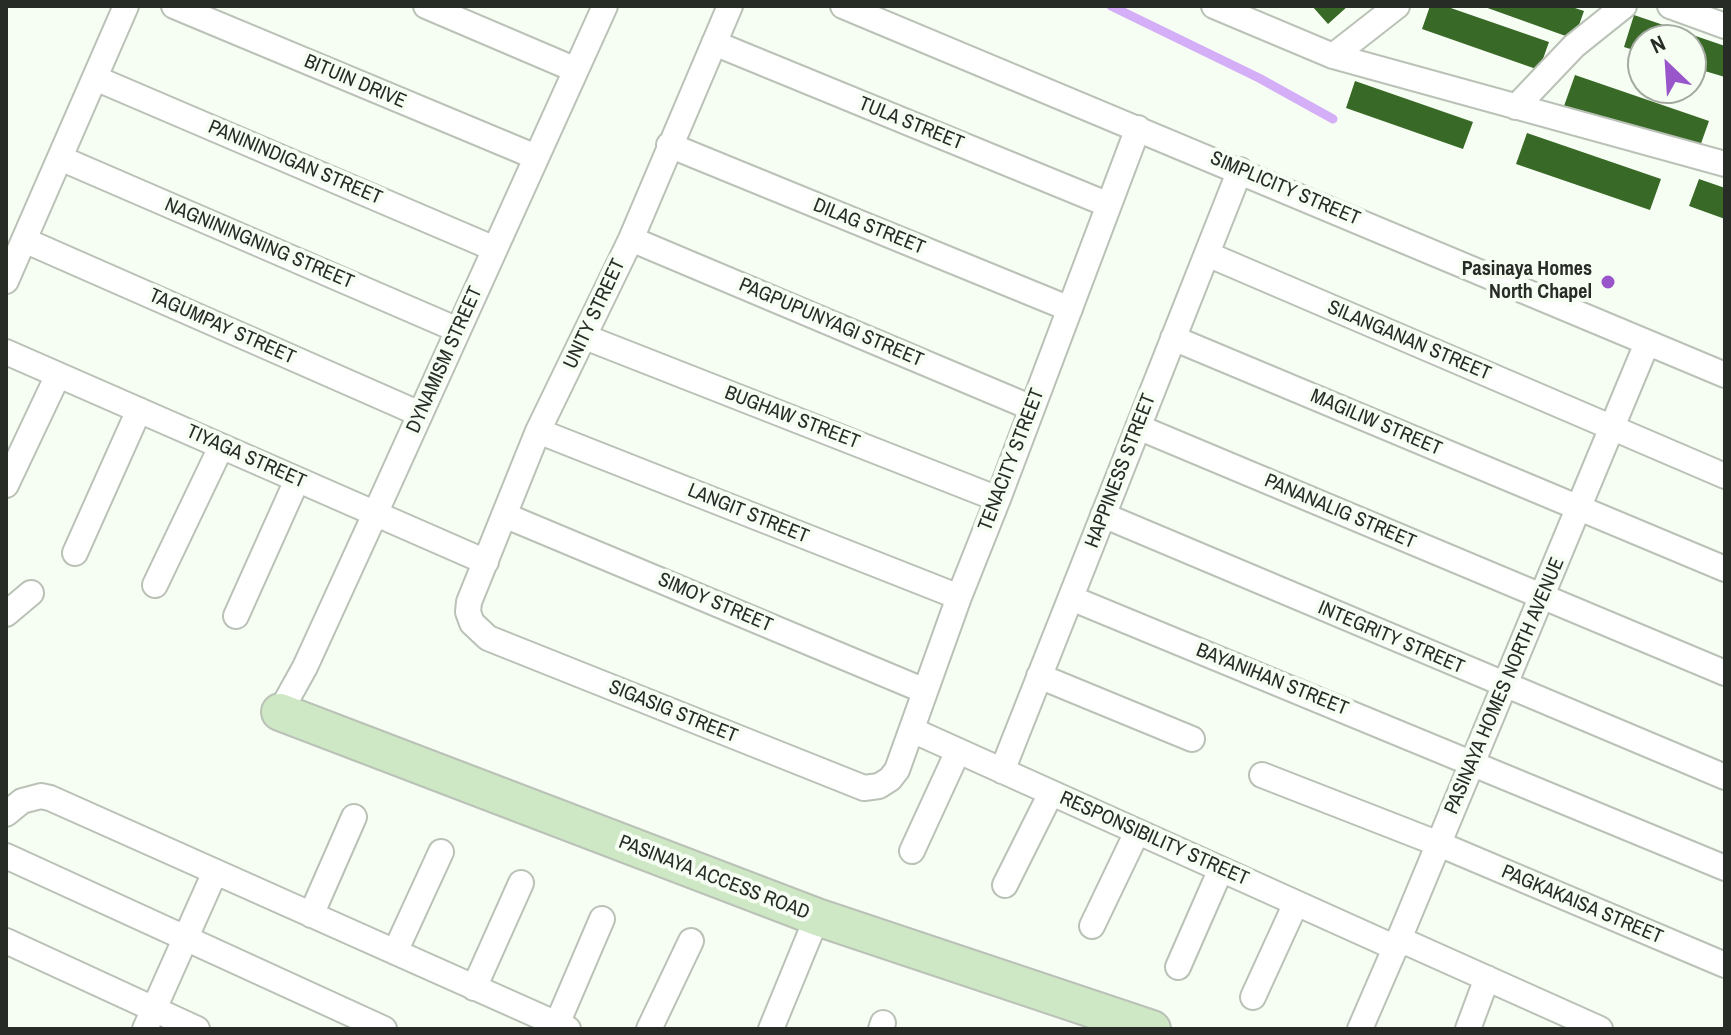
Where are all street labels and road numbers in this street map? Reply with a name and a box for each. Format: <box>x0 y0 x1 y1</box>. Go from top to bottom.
street label: BITUIN DRIVE <box>300 50 410 114</box>
street label: TULA STREET <box>855 92 967 156</box>
street label: PANININDIGAN STREET <box>204 116 386 210</box>
street label: SIMPLICITY STREET <box>1206 147 1364 231</box>
street label: NAGNININGNING STREET <box>161 193 357 295</box>
street label: DILAG STREET <box>810 194 928 260</box>
street label: UNITY STREET <box>559 255 631 373</box>
street label: PAGPUPUNYAGI STREET <box>735 273 927 373</box>
street label: DYNAMISM STREET <box>402 283 488 437</box>
street label: TAGUMPAY STREET <box>145 284 299 370</box>
street label: SILANGANAN STREET <box>1324 296 1494 386</box>
street label: BUGHAW STREET <box>721 381 863 455</box>
street label: MAGILIW STREET <box>1307 385 1445 461</box>
street label: TENACITY STREET <box>974 386 1050 534</box>
street label: HAPPINESS STREET <box>1081 391 1161 551</box>
street label: TIYAGA STREET <box>183 420 309 494</box>
street label: PANANALIG STREET <box>1261 469 1419 555</box>
street label: LANGIT STREET <box>684 479 812 549</box>
street label: PASINAYA HOMES NORTH AVENUE <box>1440 554 1570 818</box>
street label: SIMOY STREET <box>654 568 776 638</box>
street label: INTEGRITY STREET <box>1314 596 1468 680</box>
street label: BAYANIHAN STREET <box>1193 639 1351 721</box>
street label: SIGASIG STREET <box>605 675 741 749</box>
street label: RESPONSIBILITY STREET <box>1056 787 1252 891</box>
street label: PASINAYA ACCESS ROAD <box>615 831 813 925</box>
street label: PAGKAKAISA STREET <box>1498 860 1666 950</box>

